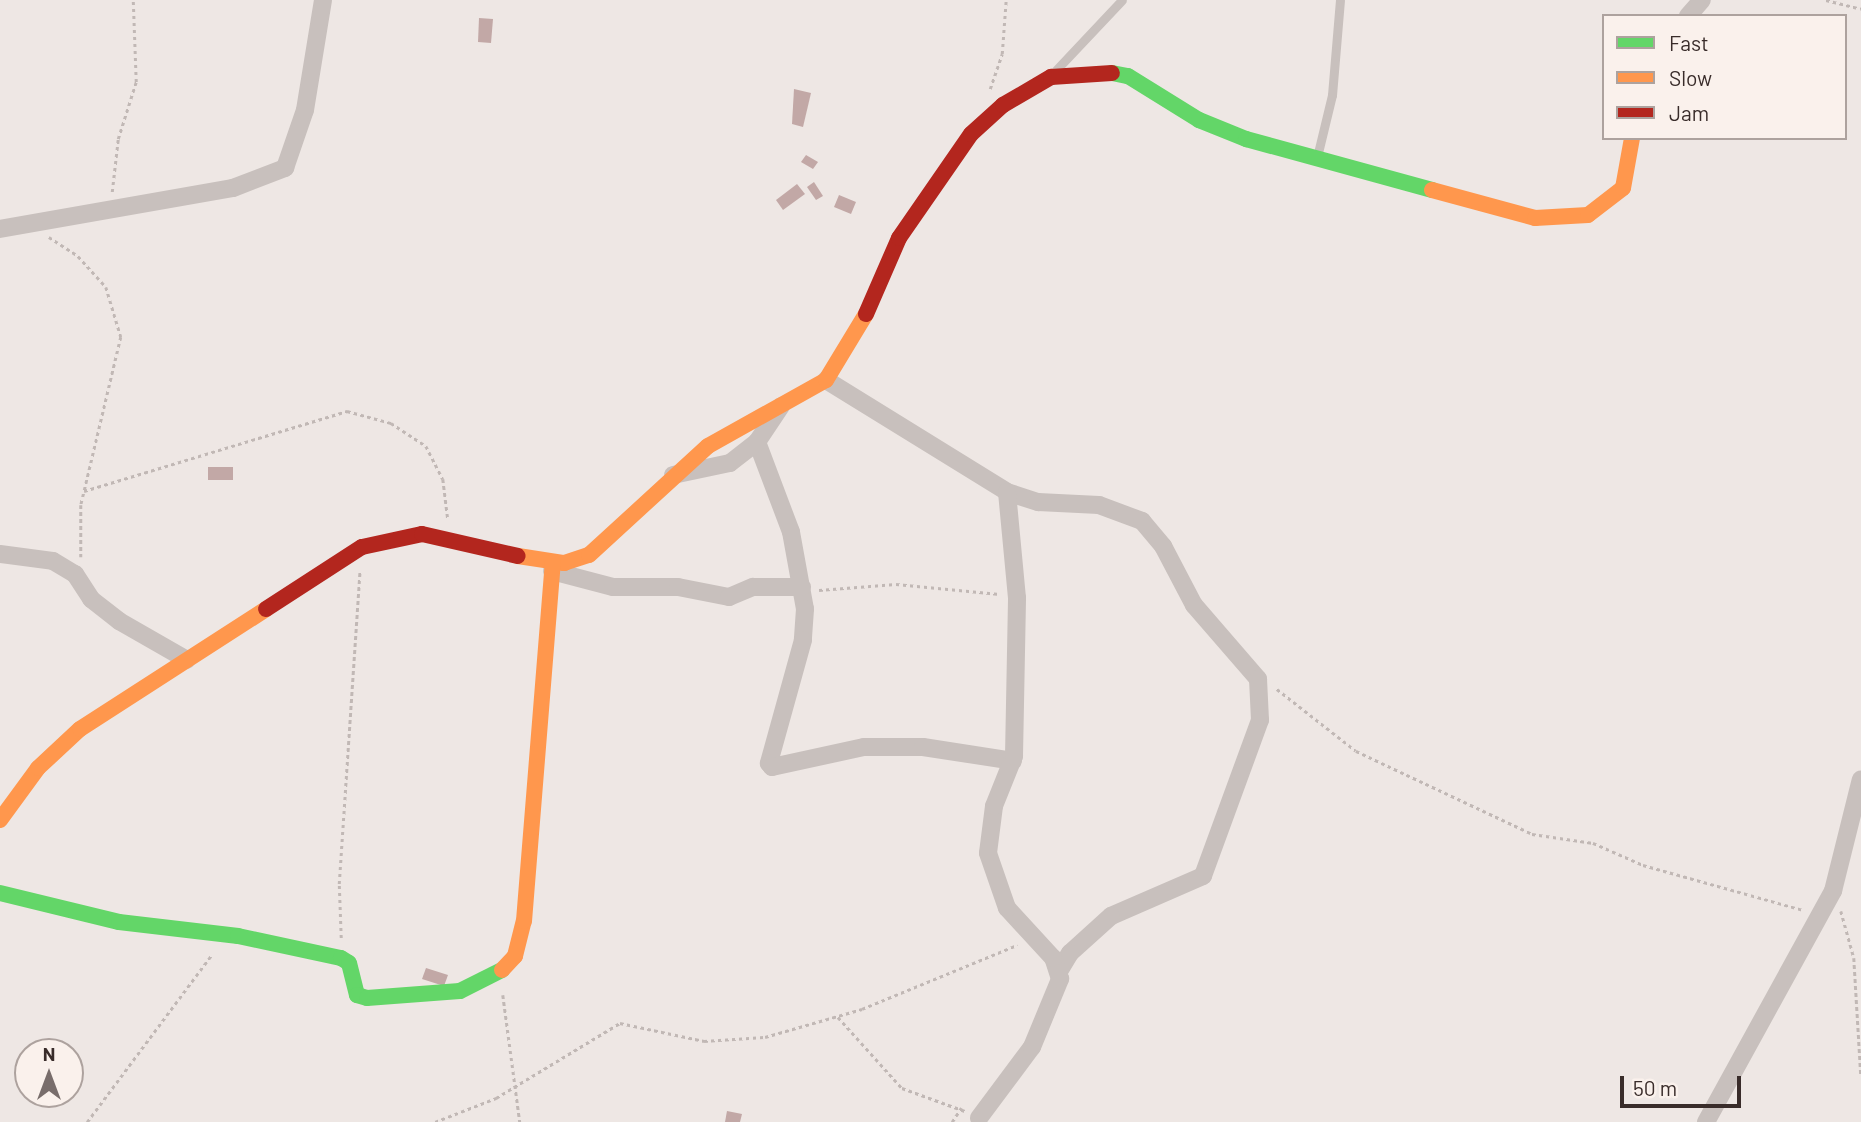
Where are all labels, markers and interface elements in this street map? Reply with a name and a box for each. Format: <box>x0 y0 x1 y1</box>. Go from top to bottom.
legend <box>1602 14 1847 140</box>
text: Fast <box>1669 30 1709 55</box>
text: Slow <box>1669 65 1712 90</box>
text: Jam <box>1669 100 1709 125</box>
north arrow <box>14 1038 84 1108</box>
text: N <box>43 1042 55 1065</box>
scale bar <box>1623 1062 1744 1106</box>
text: 50 m <box>1633 1075 1677 1100</box>

